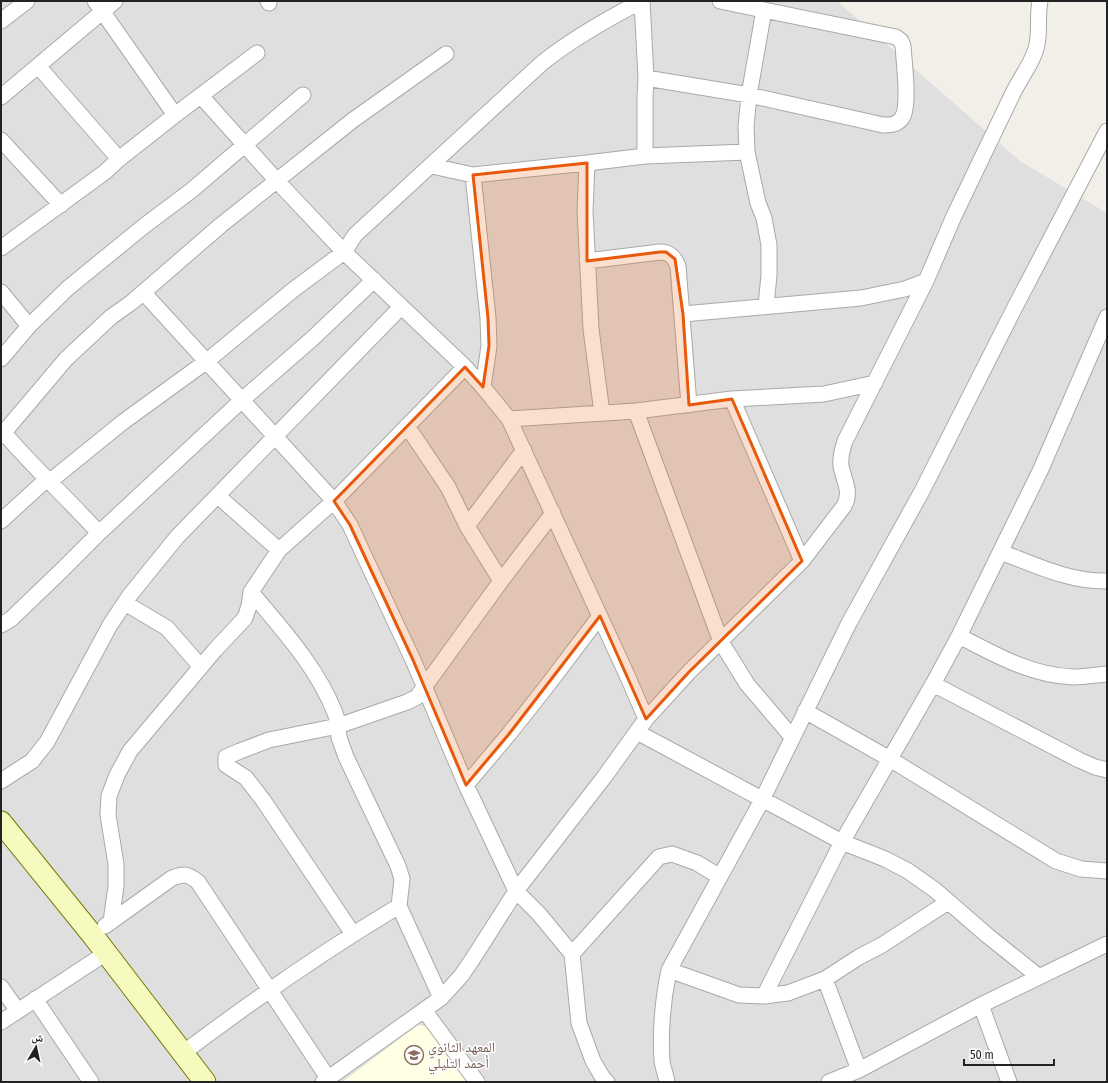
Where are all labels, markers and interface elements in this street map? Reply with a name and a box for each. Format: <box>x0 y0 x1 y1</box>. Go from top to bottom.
north arrow <box>16 1027 56 1067</box>
text: ش <box>31 1030 45 1046</box>
place label: المعهد الثانوي أحمد التليلي <box>428 1039 495 1075</box>
scale bar <box>964 1041 1054 1067</box>
school or university icon: المعهد الثانوي أحمد التليلي <box>403 1044 425 1066</box>
text: 50 m <box>970 1048 994 1062</box>

